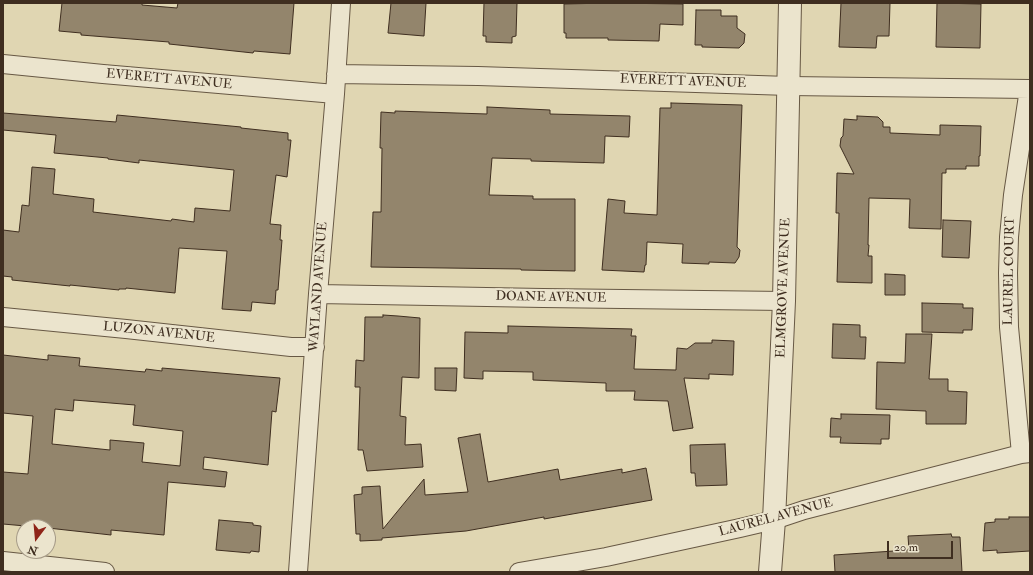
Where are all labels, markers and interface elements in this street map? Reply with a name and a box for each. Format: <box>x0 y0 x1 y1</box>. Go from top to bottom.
street label: EVERETT AVENUE <box>105 67 233 93</box>
street label: EVERETT AVENUE <box>619 72 747 92</box>
street label: LAUREL COURT <box>1001 216 1019 326</box>
street label: ELMGROVE AVENUE <box>774 217 794 359</box>
street label: WAYLAND AVENUE <box>307 222 331 352</box>
street label: DOANE AVENUE <box>495 289 607 307</box>
street label: LUZON AVENUE <box>102 319 216 347</box>
street label: LAUREL AVENUE <box>717 495 835 541</box>
north arrow <box>16 519 56 559</box>
scale bar <box>889 533 955 559</box>
text: 20 m <box>894 540 918 555</box>
text: N <box>26 542 39 558</box>

